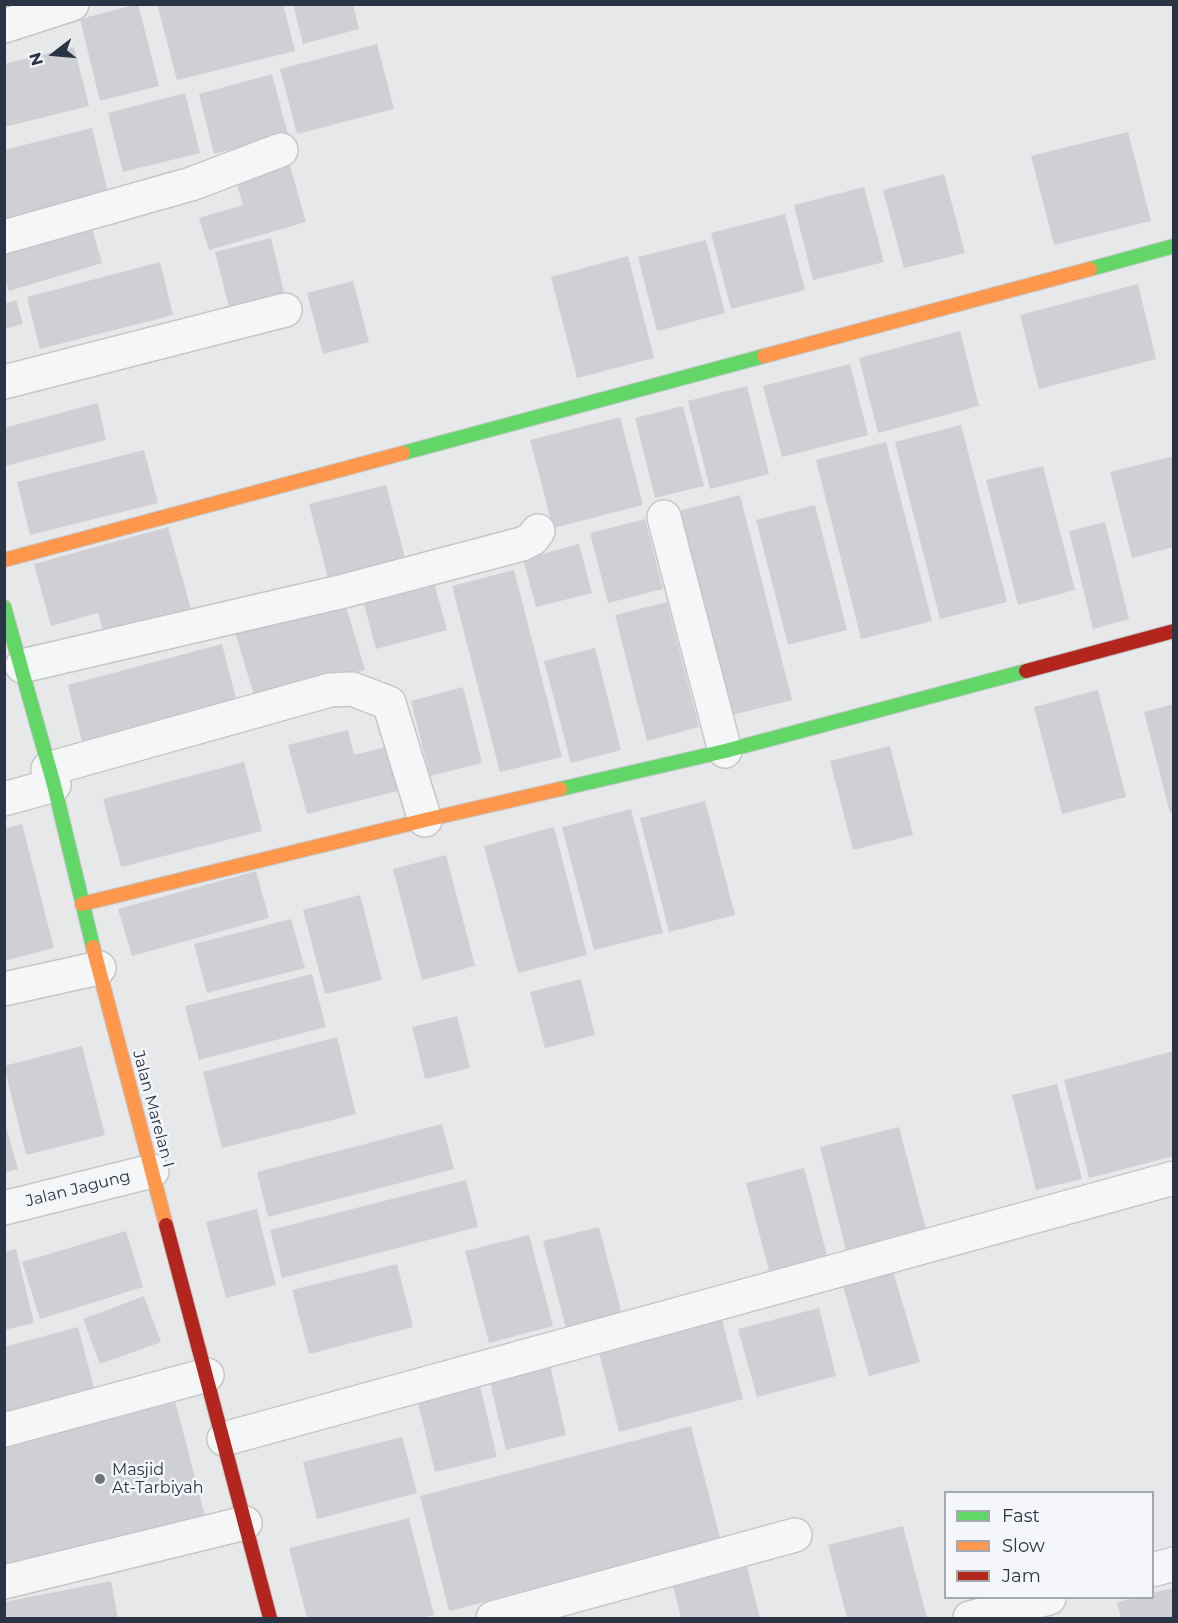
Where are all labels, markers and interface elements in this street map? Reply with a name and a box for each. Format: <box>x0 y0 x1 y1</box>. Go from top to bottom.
north arrow <box>24 24 84 84</box>
text: N <box>25 50 47 68</box>
street label: Jalan Marelan I <box>128 1048 178 1170</box>
street label: Jalan Jagung <box>24 1167 132 1211</box>
place label: Masjid At-Tarbiyah <box>112 1460 203 1498</box>
marker: Masjid At-Tarbiyah <box>93 1472 107 1486</box>
legend <box>944 1491 1154 1599</box>
text: Fast <box>1002 1505 1040 1527</box>
text: Slow <box>1002 1535 1045 1557</box>
text: Jam <box>1002 1565 1041 1587</box>

